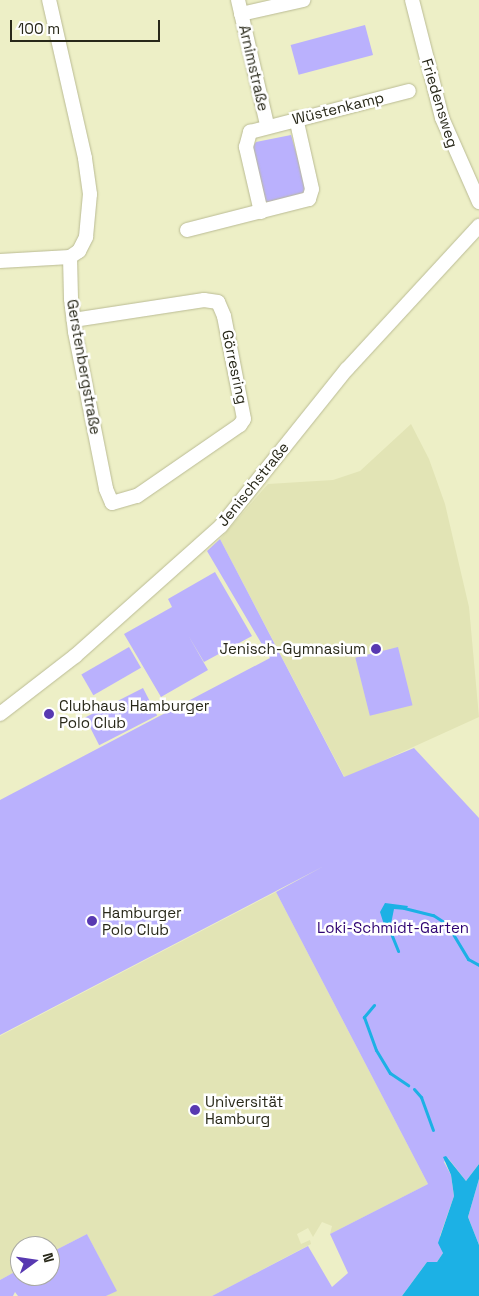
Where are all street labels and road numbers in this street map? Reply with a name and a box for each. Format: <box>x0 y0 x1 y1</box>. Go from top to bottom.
street label: Arnimstraße <box>235 23 273 113</box>
street label: Friedensweg <box>418 56 462 150</box>
street label: Wüstenkamp <box>290 88 386 128</box>
street label: Gerstenbergstraße <box>63 298 105 436</box>
street label: Görresring <box>218 328 252 406</box>
street label: Jenischstraße <box>214 438 292 530</box>

